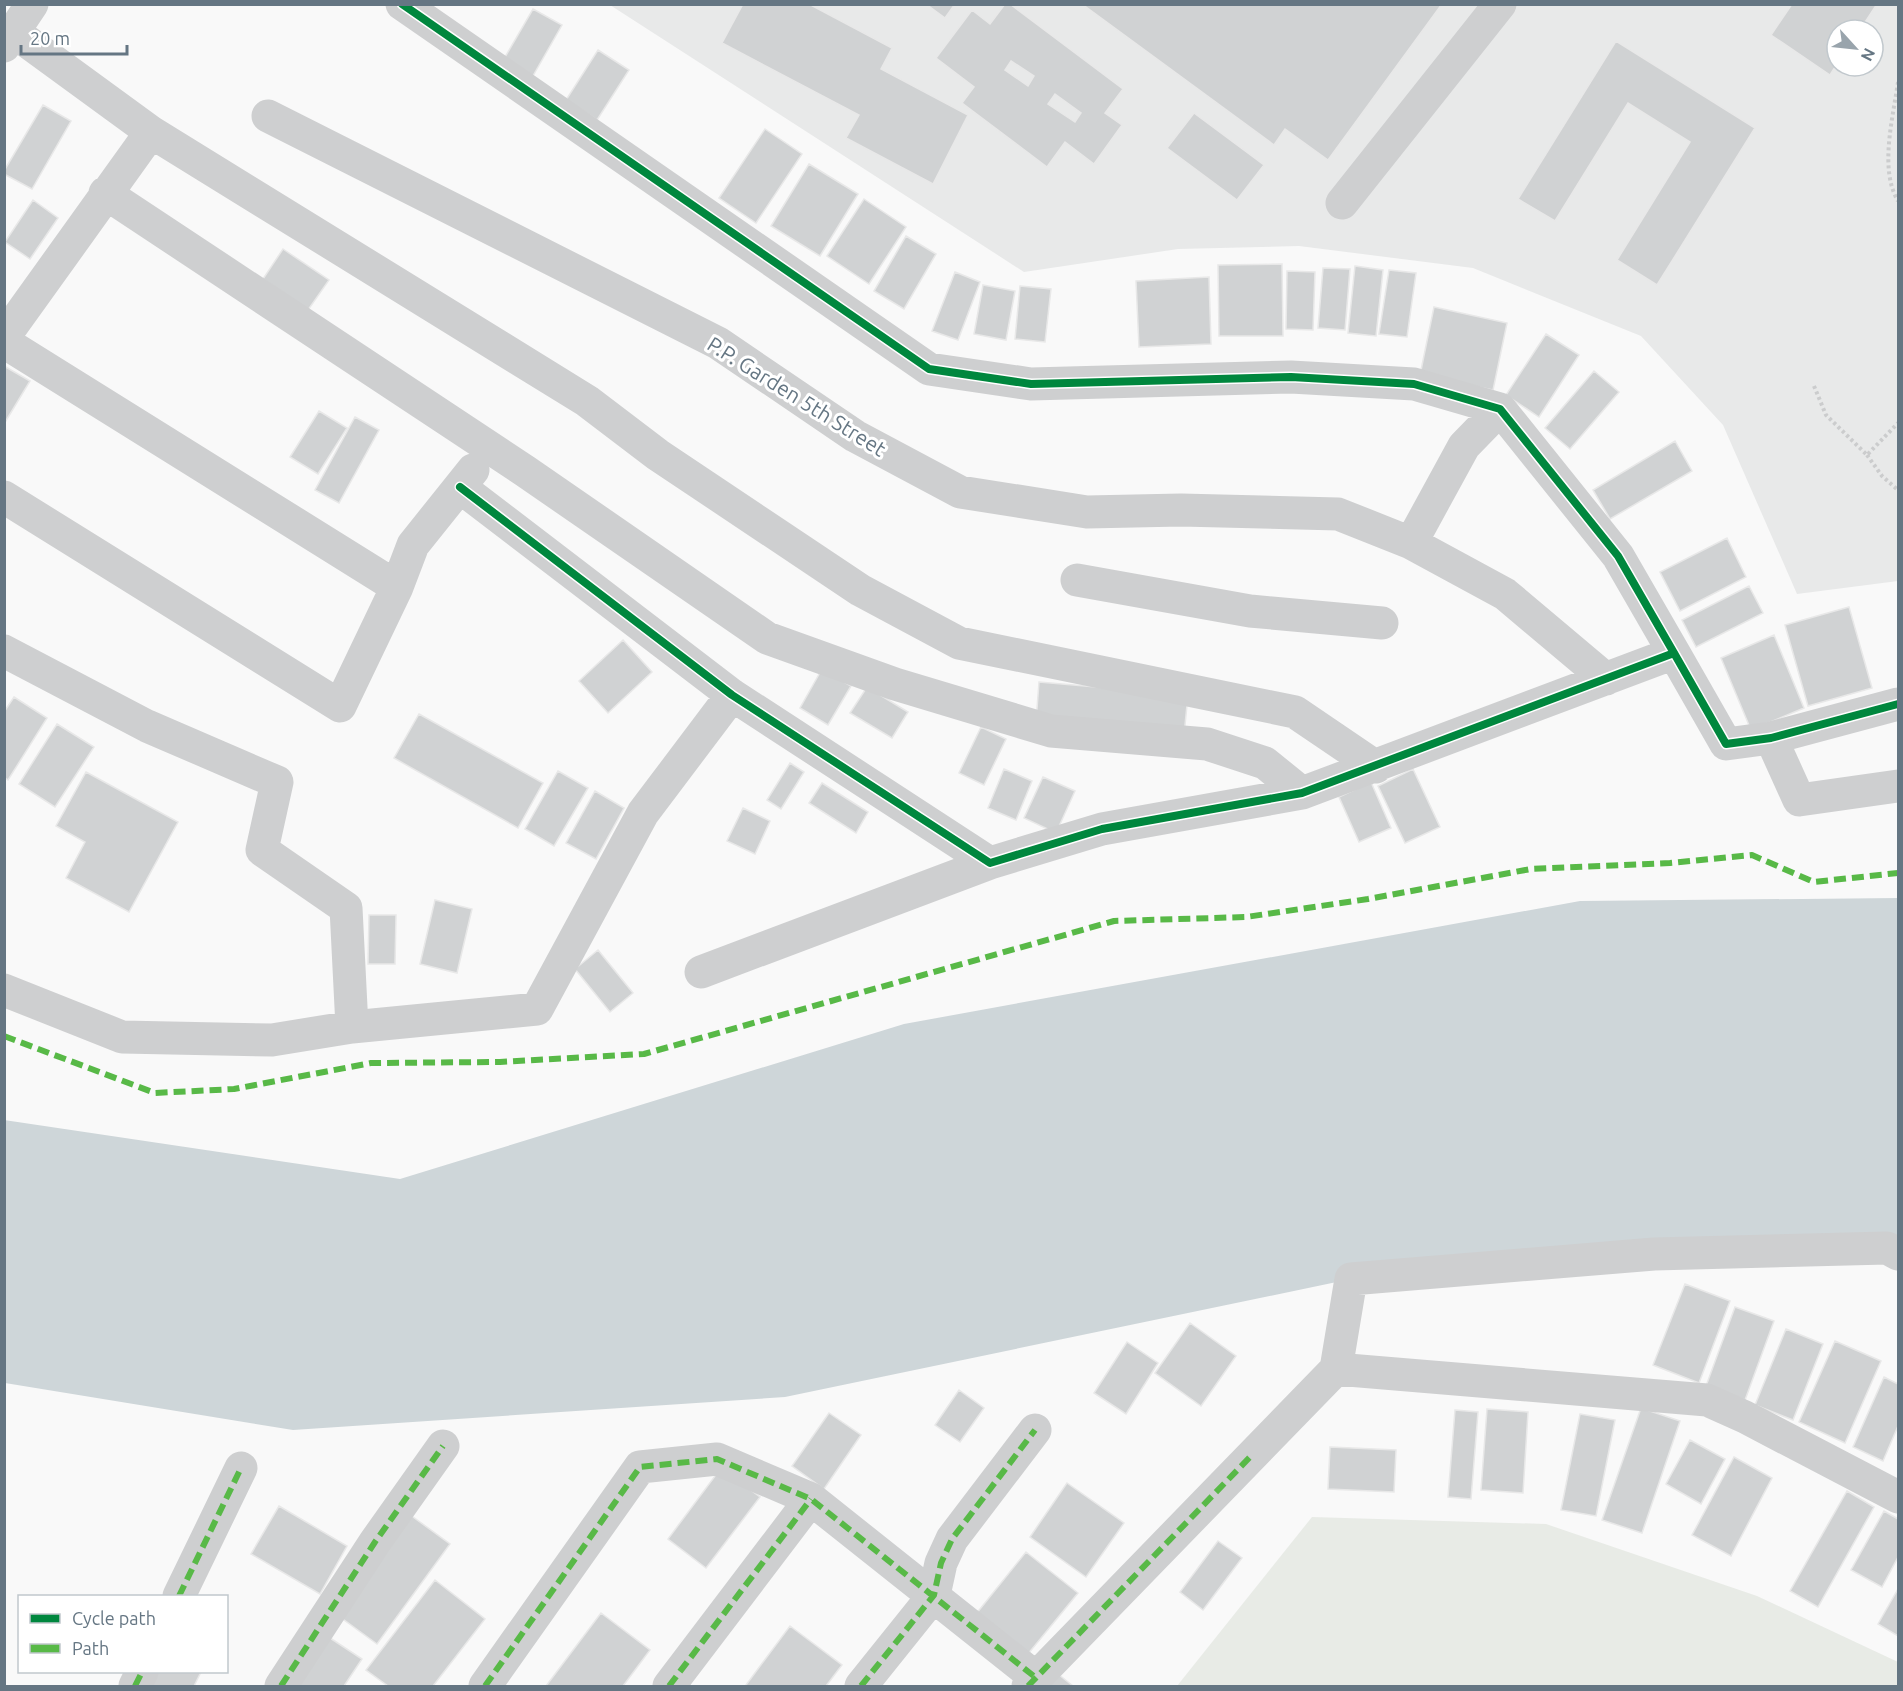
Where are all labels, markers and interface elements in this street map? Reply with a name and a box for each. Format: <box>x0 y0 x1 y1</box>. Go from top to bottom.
scale bar <box>21 18 128 56</box>
north arrow <box>1825 18 1885 78</box>
text: 20 m <box>30 28 70 48</box>
text: N <box>1858 45 1879 64</box>
street label: P.P. Garden 5th Street <box>703 331 891 461</box>
legend <box>18 1595 228 1673</box>
text: Cycle path <box>72 1608 156 1628</box>
text: Path <box>72 1638 109 1658</box>

